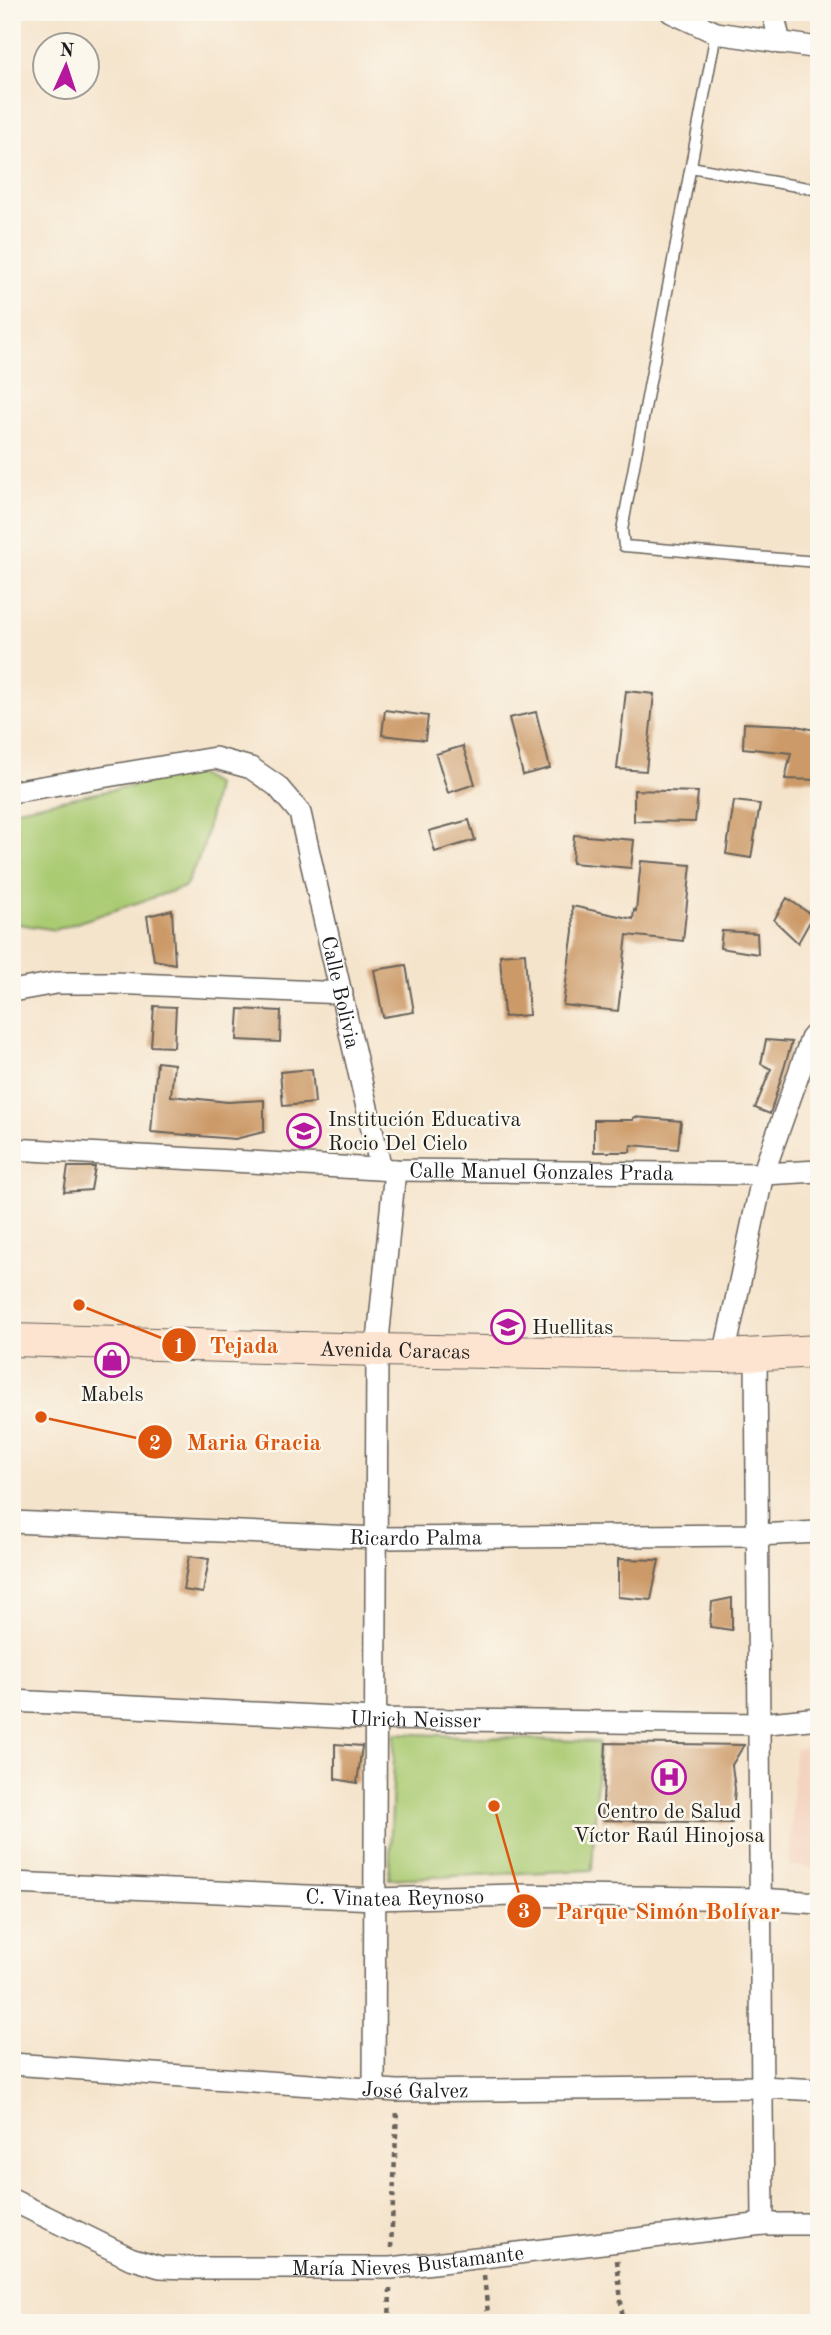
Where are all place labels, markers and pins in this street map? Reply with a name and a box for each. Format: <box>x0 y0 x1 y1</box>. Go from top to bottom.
place label: Institución Educativa Rocio Del Cielo <box>328 1110 521 1155</box>
school or university icon: Institución Educativa Rocio Del Cielo <box>285 1112 323 1150</box>
school or university icon: Huellitas <box>489 1308 527 1346</box>
place label: Huellitas <box>532 1318 613 1339</box>
callout: Tejada <box>161 1323 293 1367</box>
shop icon: Mabels <box>93 1341 131 1379</box>
place label: Mabels <box>80 1385 144 1406</box>
callout: Maria Gracia <box>138 1420 335 1464</box>
hospital icon: Centro de Salud Víctor Raúl Hinojosa <box>650 1758 688 1796</box>
place label: Centro de Salud Víctor Raúl Hinojosa <box>573 1802 765 1847</box>
callout: Parque Simón Bolívar <box>507 1889 794 1933</box>

